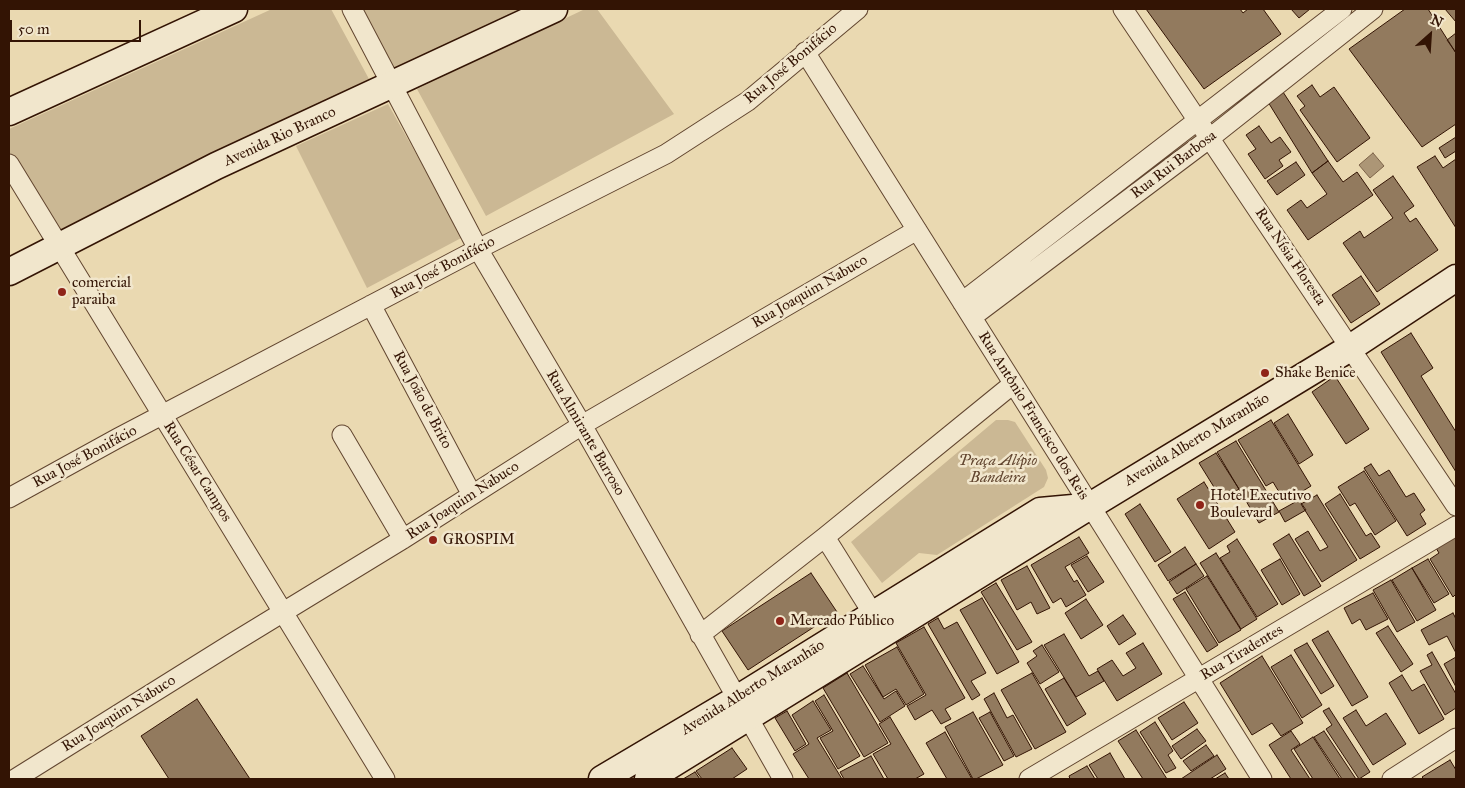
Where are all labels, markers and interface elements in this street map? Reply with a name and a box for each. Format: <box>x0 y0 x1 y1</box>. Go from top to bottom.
scale bar <box>12 10 144 42</box>
north arrow <box>1405 10 1455 60</box>
text: N <box>1428 11 1446 31</box>
text: 50 m <box>18 20 50 38</box>
street label: Rua José Bonifácio <box>741 20 841 108</box>
street label: Avenida Rio Branco <box>221 103 339 171</box>
street label: Rua Rui Barbosa <box>1128 127 1220 203</box>
street label: Rua Nísia Floresta <box>1251 205 1329 309</box>
street label: Rua José Bonifácio <box>388 233 498 303</box>
street label: Rua Joaquim Nabuco <box>749 252 871 332</box>
place label: comercial paraiba <box>72 274 131 309</box>
marker: comercial paraiba <box>56 286 68 298</box>
street label: Rua Antônio Francisco dos Reis <box>974 329 1092 503</box>
street label: Rua João de Brito <box>389 348 455 452</box>
place label: Shake Benice <box>1275 364 1356 382</box>
street label: Rua Almirante Barroso <box>542 367 628 499</box>
marker: Shake Benice <box>1259 367 1271 379</box>
street label: Avenida Alberto Maranhão <box>1121 390 1273 490</box>
street label: Rua César Campos <box>159 418 235 526</box>
street label: Rua José Bonifácio <box>30 422 140 492</box>
park label: Praça Alípio Bandeira <box>959 452 1037 487</box>
street label: Rua Joaquim Nabuco <box>403 458 523 544</box>
place label: Hotel Executivo Boulevard <box>1210 487 1311 522</box>
marker: Hotel Executivo Boulevard <box>1194 499 1206 511</box>
place label: GROSPIM <box>443 531 515 549</box>
marker: GROSPIM <box>427 534 439 546</box>
place label: Mercado Público <box>790 612 894 630</box>
marker: Mercado Público <box>774 615 786 627</box>
street label: Rua Tiradentes <box>1197 621 1287 685</box>
street label: Avenida Alberto Maranhão <box>678 636 828 740</box>
street label: Rua Joaquim Nabuco <box>59 672 179 756</box>

